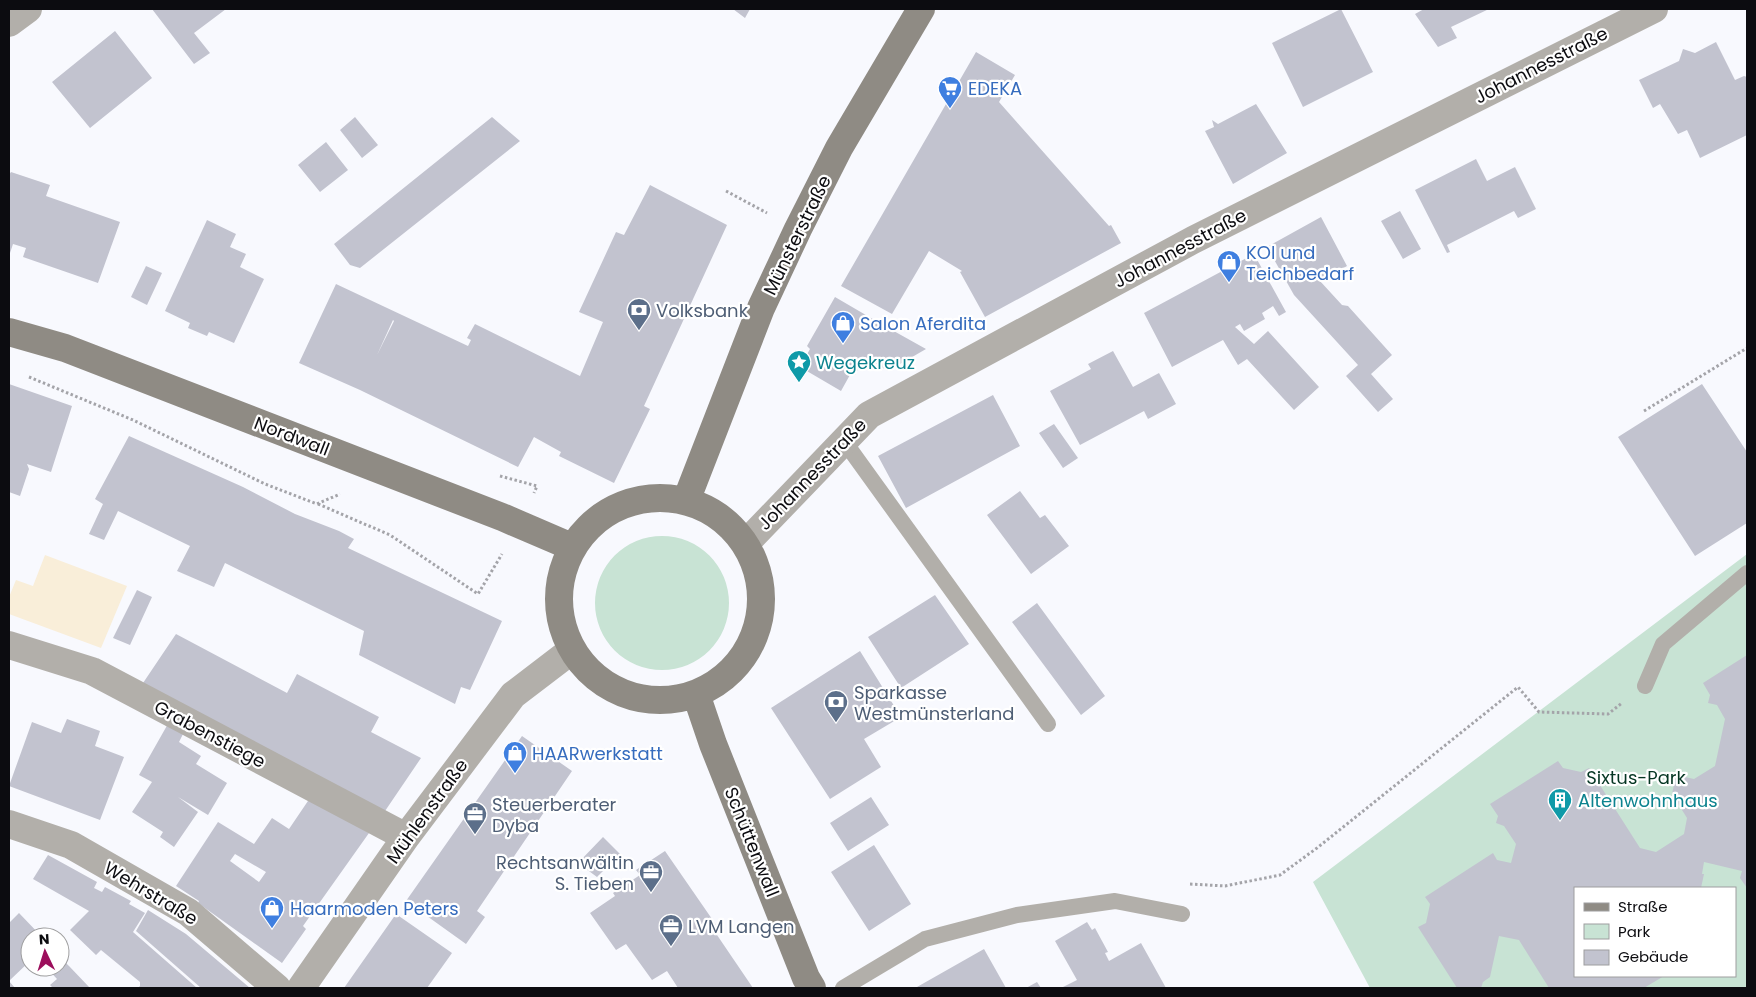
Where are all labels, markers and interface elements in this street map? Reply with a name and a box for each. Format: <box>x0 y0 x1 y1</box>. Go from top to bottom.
street label: Johannesstraße <box>1470 21 1612 109</box>
supermarket icon: EDEKA <box>937 75 963 109</box>
place label: EDEKA <box>968 76 1022 101</box>
street label: Münsterstraße <box>757 171 837 299</box>
street label: Johannesstraße <box>1109 203 1251 293</box>
place label: KOI und Teichbedarf <box>1246 240 1354 286</box>
shop icon: KOI und Teichbedarf <box>1216 249 1242 283</box>
bank icon: Volksbank <box>626 297 652 331</box>
place label: Volksbank <box>656 298 749 323</box>
shop icon: Salon Aferdita <box>830 310 856 344</box>
place label: Salon Aferdita <box>860 311 986 336</box>
place icon: Wegekreuz <box>786 349 812 383</box>
place label: Wegekreuz <box>816 350 915 375</box>
street label: Nordwall <box>251 410 333 462</box>
street label: Johannesstraße <box>752 413 872 535</box>
place label: Sparkasse Westmünsterland <box>854 680 1014 726</box>
bank icon: Sparkasse Westmünsterland <box>823 689 849 723</box>
street label: Grabenstiege <box>150 694 270 774</box>
shop icon: HAARwerkstatt <box>502 740 528 774</box>
place label: HAARwerkstatt <box>532 741 663 766</box>
street label: Mühlenstraße <box>380 754 474 868</box>
park label: Sixtus-Park <box>1586 765 1687 790</box>
street label: Schüttenwall <box>719 783 785 901</box>
building icon: Altenwohnhaus <box>1547 787 1573 821</box>
place label: Altenwohnhaus <box>1578 788 1718 813</box>
place label: Steuerberater Dyba <box>492 792 617 838</box>
office icon: Steuerberater Dyba <box>462 801 488 835</box>
place label: Rechtsanwältin S. Tieben <box>496 850 634 896</box>
street label: Wehrstraße <box>99 855 203 931</box>
office icon: Rechtsanwältin S. Tieben <box>638 859 664 893</box>
legend <box>1574 887 1736 977</box>
shop icon: Haarmoden Peters <box>259 895 285 929</box>
place label: Haarmoden Peters <box>290 896 459 921</box>
text: Straße <box>1618 896 1668 917</box>
office icon: LVM Langen <box>658 913 684 947</box>
place label: LVM Langen <box>688 914 795 939</box>
text: Park <box>1618 921 1650 942</box>
north arrow <box>20 927 70 977</box>
text: N <box>38 929 50 949</box>
text: Gebäude <box>1618 946 1688 967</box>

